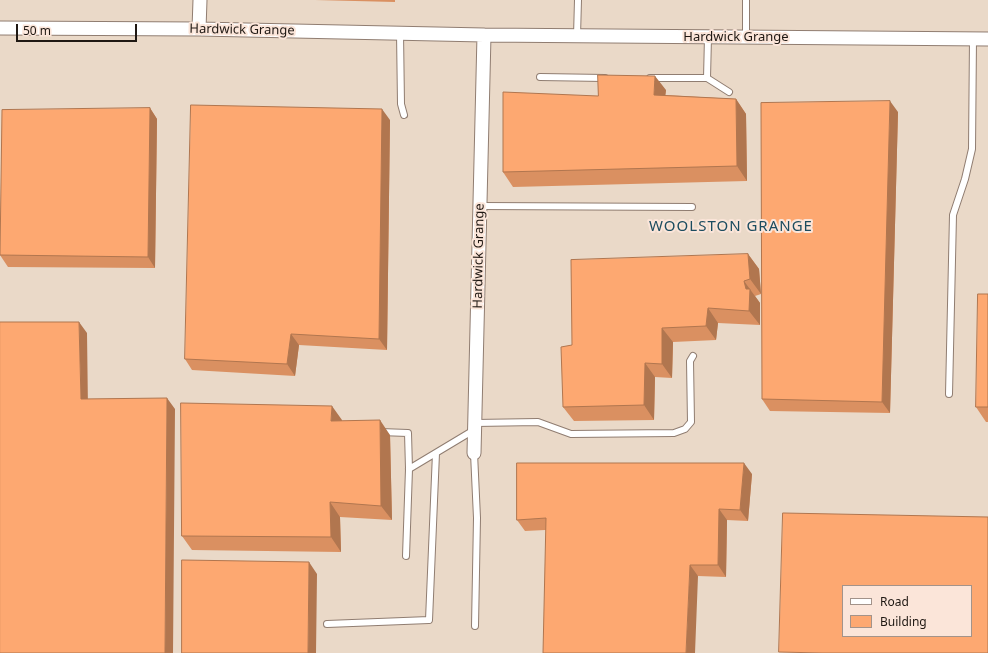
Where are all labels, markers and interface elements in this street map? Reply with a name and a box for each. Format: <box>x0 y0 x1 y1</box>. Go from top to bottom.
scale bar <box>18 16 139 42</box>
street label: Hardwick Grange <box>189 21 295 39</box>
text: 50 m <box>23 22 51 39</box>
street label: Hardwick Grange <box>683 29 789 45</box>
street label: Hardwick Grange <box>470 203 488 309</box>
district label: WOOLSTON GRANGE <box>649 218 813 236</box>
legend <box>842 585 972 637</box>
text: Road <box>880 593 909 610</box>
text: Building <box>880 613 927 630</box>

